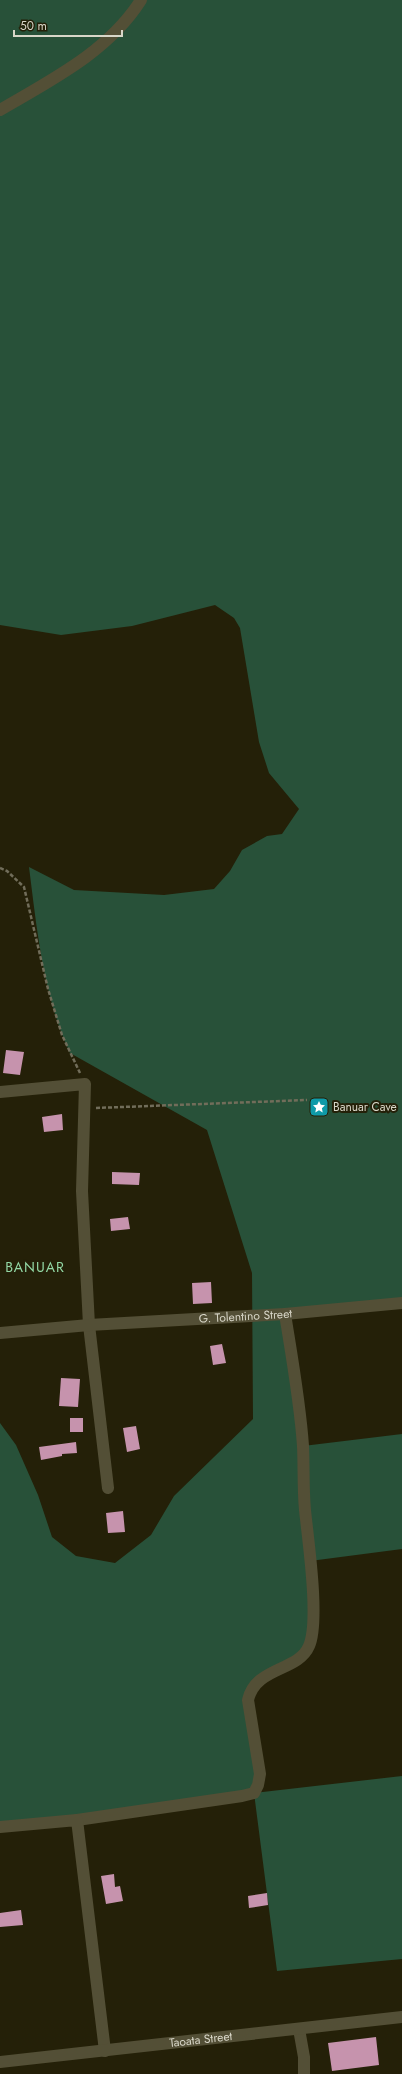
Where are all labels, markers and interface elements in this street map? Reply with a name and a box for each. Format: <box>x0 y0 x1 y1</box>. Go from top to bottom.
scale bar <box>14 12 122 38</box>
text: 50 m <box>20 17 47 35</box>
place icon: Banuar Cave <box>308 1096 330 1118</box>
place label: Banuar Cave <box>333 1098 397 1116</box>
district label: BANUAR <box>5 1257 65 1277</box>
street label: G. Tolentino Street <box>198 1304 293 1328</box>
street label: Taoata Street <box>168 2027 233 2052</box>

